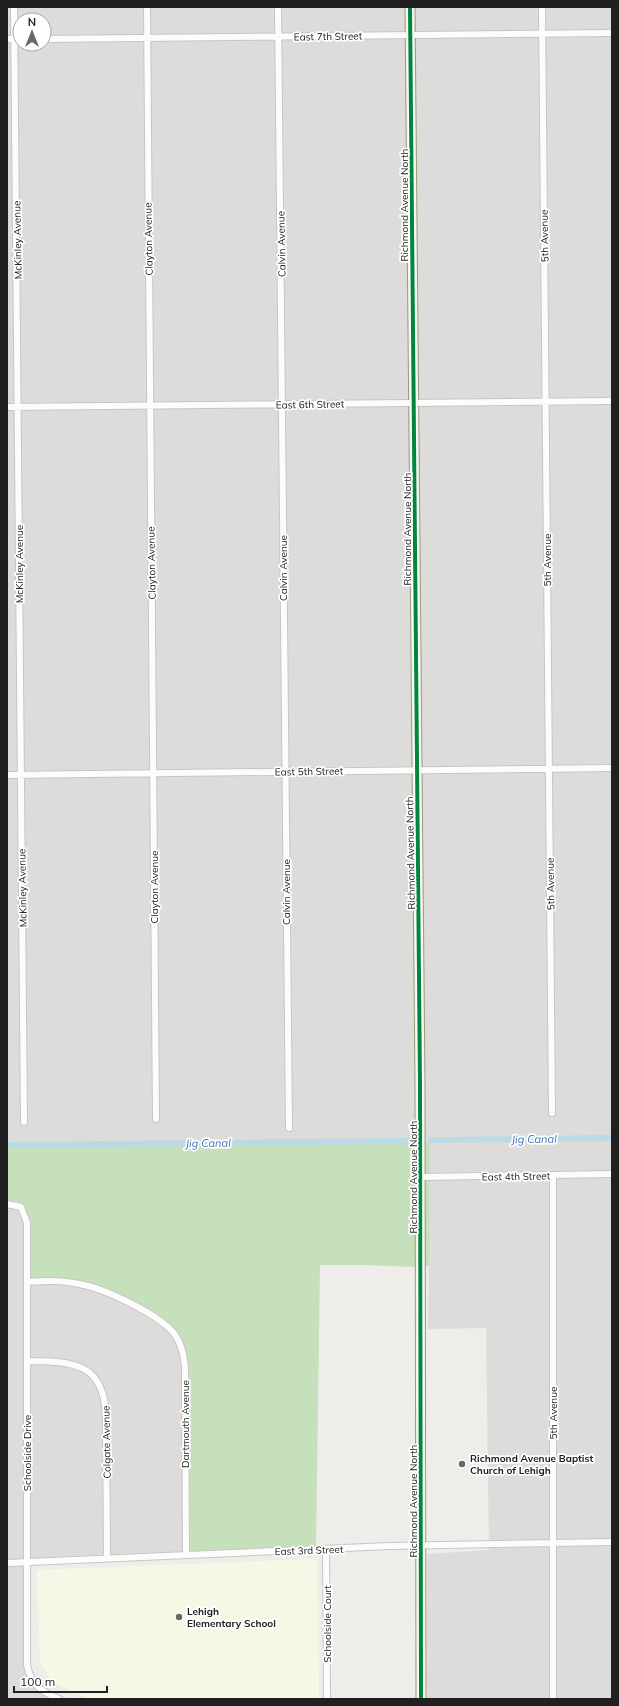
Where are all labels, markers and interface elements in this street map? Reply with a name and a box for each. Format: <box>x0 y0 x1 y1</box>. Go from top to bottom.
north arrow <box>12 12 52 52</box>
text: N <box>28 15 36 29</box>
street label: East 7th Street <box>294 29 363 44</box>
street label: Richmond Avenue North <box>398 148 411 261</box>
street label: McKinley Avenue <box>10 201 25 279</box>
street label: Clayton Avenue <box>141 202 156 276</box>
street label: 5th Avenue <box>538 209 551 263</box>
street label: Calvin Avenue <box>274 211 289 277</box>
street label: East 6th Street <box>276 397 345 412</box>
street label: Richmond Avenue North <box>401 472 414 585</box>
street label: McKinley Avenue <box>13 525 26 603</box>
street label: Clayton Avenue <box>144 526 159 600</box>
street label: 5th Avenue <box>541 534 554 586</box>
street label: Calvin Avenue <box>277 535 290 601</box>
street label: East 5th Street <box>275 764 344 779</box>
street label: Richmond Avenue North <box>403 796 418 910</box>
street label: McKinley Avenue <box>15 849 30 927</box>
street label: Clayton Avenue <box>148 850 161 924</box>
street label: 5th Avenue <box>544 857 557 911</box>
street label: Calvin Avenue <box>280 859 293 925</box>
street label: Richmond Avenue North <box>407 1120 420 1233</box>
water label: Jig Canal <box>510 1132 557 1146</box>
water label: Jig Canal <box>184 1136 231 1150</box>
street label: East 4th Street <box>482 1169 551 1184</box>
street label: Dartmouth Avenue <box>179 1380 192 1468</box>
street label: 5th Avenue <box>547 1387 560 1439</box>
street label: Colgate Avenue <box>99 1405 114 1479</box>
street label: Schoolside Drive <box>21 1415 34 1491</box>
street label: Richmond Avenue North <box>407 1444 420 1557</box>
place label: Richmond Avenue Baptist Church of Lehigh <box>470 1452 593 1477</box>
marker: Richmond Avenue Baptist Church of Lehigh <box>457 1459 467 1469</box>
street label: East 3rd Street <box>274 1543 344 1558</box>
street label: Schoolside Court <box>321 1585 334 1663</box>
place label: Lehigh Elementary School <box>187 1605 276 1630</box>
marker: Lehigh Elementary School <box>174 1612 184 1622</box>
scale bar <box>14 1668 107 1694</box>
text: 100 m <box>20 1674 55 1689</box>

